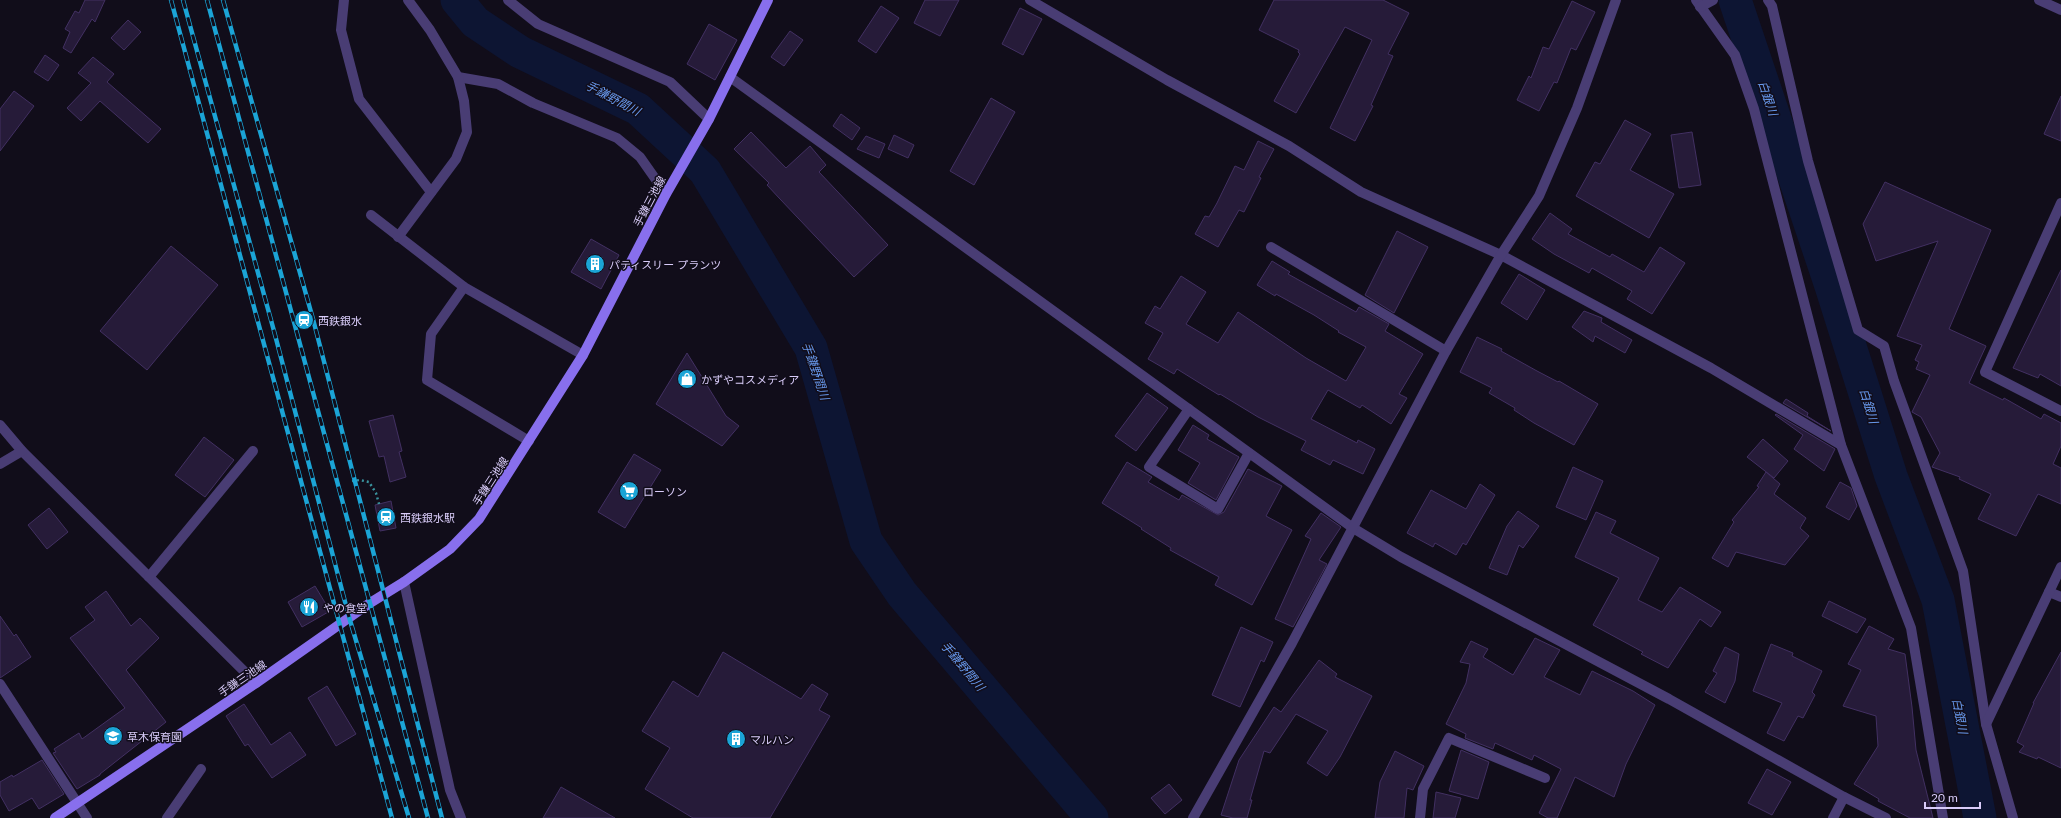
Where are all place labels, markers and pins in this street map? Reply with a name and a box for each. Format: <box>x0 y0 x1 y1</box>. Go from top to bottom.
building icon: パティスリー プランツ <box>584 253 606 275</box>
place label: パティスリー プランツ <box>609 258 721 271</box>
station icon: 西鉄銀水 <box>293 309 315 331</box>
place label: 西鉄銀水 <box>318 314 362 327</box>
shop icon: かずやコスメディア <box>676 368 698 390</box>
place label: かずやコスメディア <box>701 373 799 386</box>
supermarket icon: ローソン <box>618 480 640 502</box>
place label: ローソン <box>643 485 687 498</box>
station icon: 西鉄銀水駅 <box>375 506 397 528</box>
place label: 西鉄銀水駅 <box>400 511 455 524</box>
restaurant icon: やの食堂 <box>298 596 320 618</box>
place label: やの食堂 <box>323 601 367 614</box>
school or university icon: 草木保育園 <box>102 725 124 747</box>
building icon: マルハン <box>725 728 747 750</box>
place label: 草木保育園 <box>127 730 182 743</box>
place label: マルハン <box>750 733 794 746</box>

